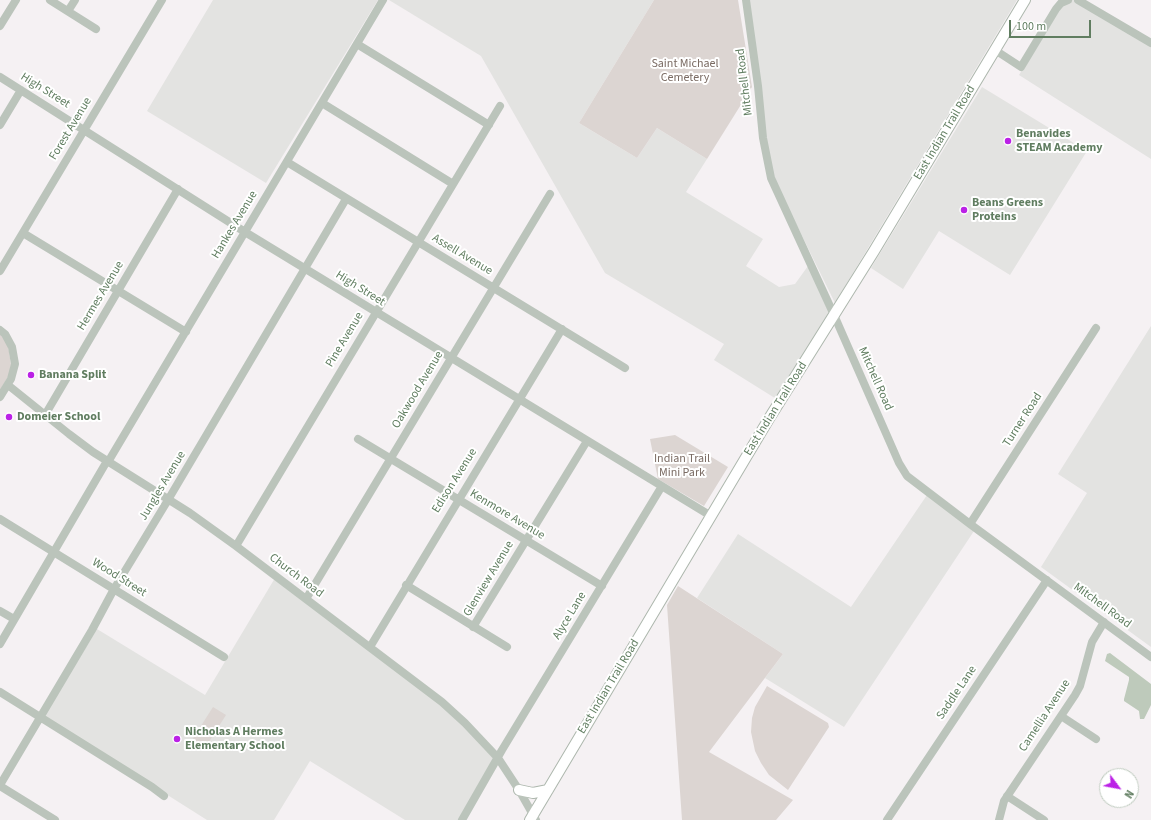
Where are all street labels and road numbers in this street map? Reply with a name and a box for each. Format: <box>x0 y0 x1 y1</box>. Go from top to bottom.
street label: Mitchell Road <box>734 47 756 117</box>
street label: High Street <box>18 70 72 112</box>
street label: East Indian Trail Road <box>911 83 979 183</box>
street label: Forest Avenue <box>47 95 95 163</box>
street label: Hankes Avenue <box>209 188 261 262</box>
street label: Assell Avenue <box>429 231 495 279</box>
street label: Hermes Avenue <box>75 259 127 333</box>
street label: High Street <box>333 268 387 310</box>
street label: Pine Avenue <box>323 310 367 370</box>
street label: Mitchell Road <box>855 345 895 413</box>
street label: Oakwood Avenue <box>389 349 447 431</box>
street label: East Indian Trail Road <box>741 359 811 459</box>
street label: Turner Road <box>1000 390 1046 450</box>
street label: Edison Avenue <box>429 446 481 516</box>
street label: Jungles Avenue <box>137 449 189 523</box>
street label: Kenmore Avenue <box>467 487 547 543</box>
street label: Glenview Avenue <box>461 539 517 619</box>
street label: Church Road <box>266 551 326 601</box>
street label: Wood Street <box>89 556 149 600</box>
street label: Mitchell Road <box>1070 580 1134 632</box>
street label: Alyce Lane <box>550 590 590 642</box>
street label: East Indian Trail Road <box>575 637 643 737</box>
street label: Saddle Lane <box>934 663 980 723</box>
street label: Camellia Avenue <box>1016 677 1074 755</box>

